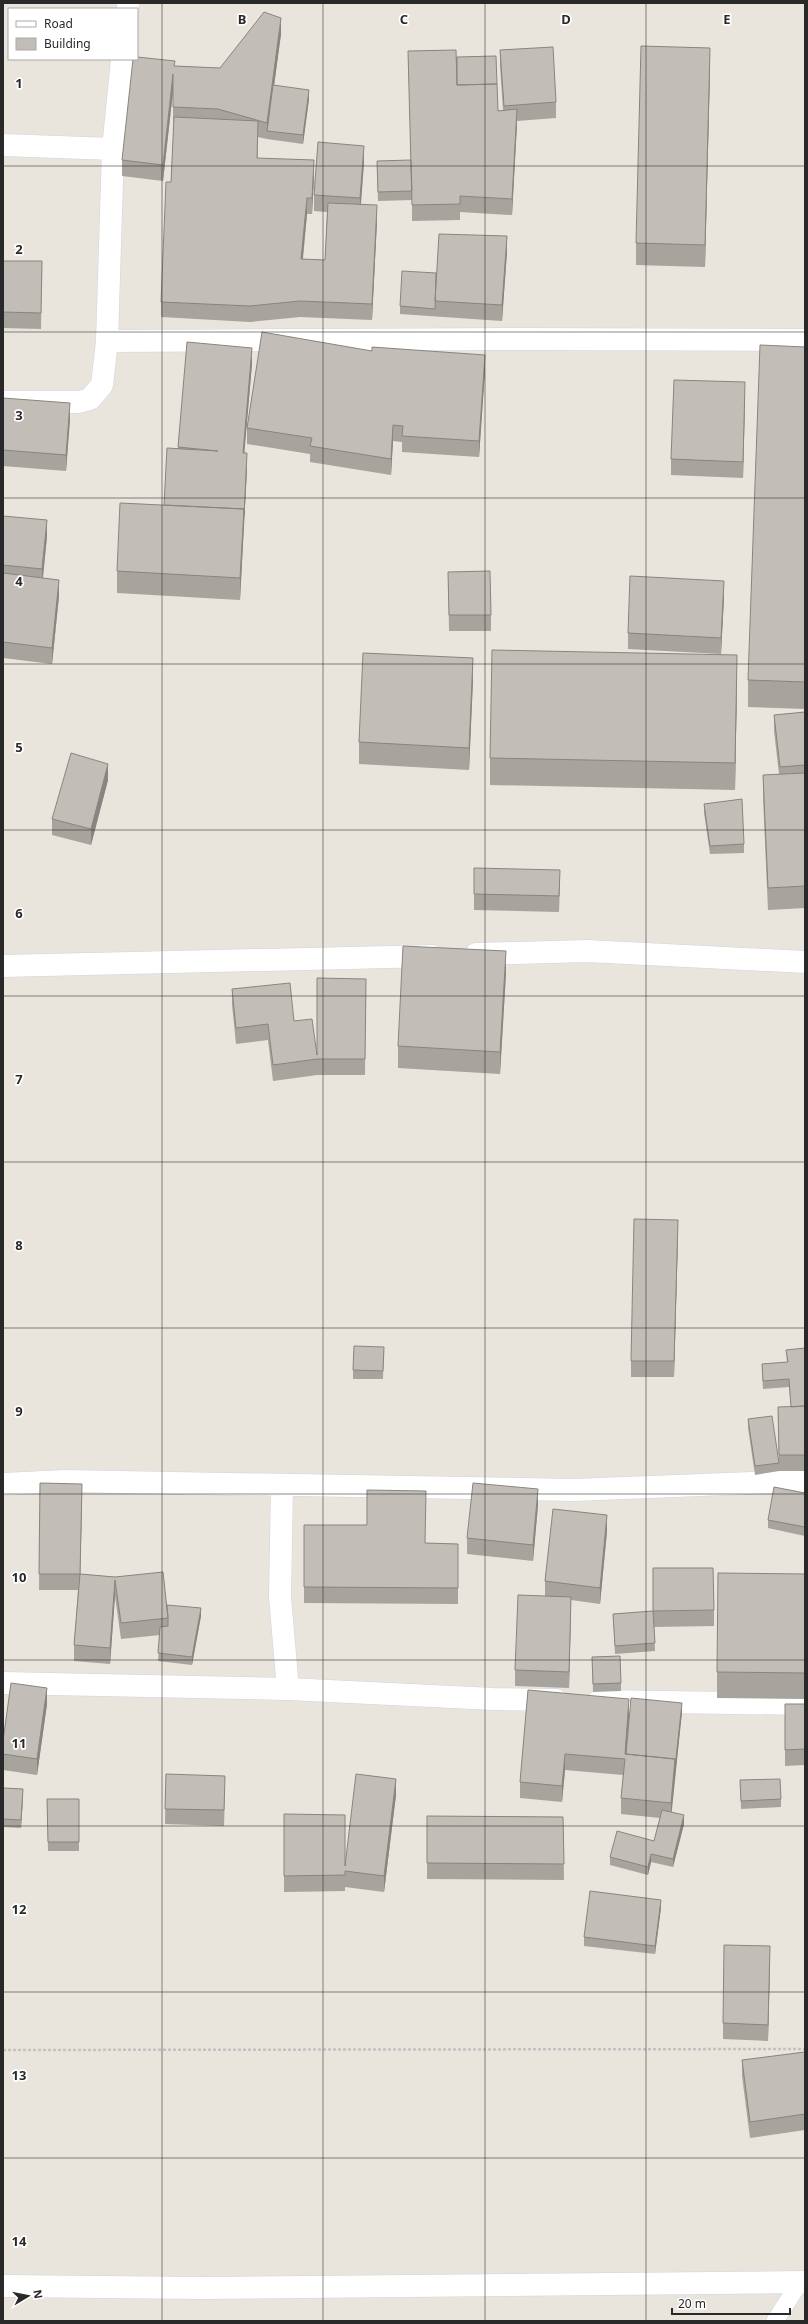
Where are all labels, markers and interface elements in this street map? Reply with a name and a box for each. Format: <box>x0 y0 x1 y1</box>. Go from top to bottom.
legend <box>8 8 138 60</box>
text: B <box>238 10 246 28</box>
text: C <box>400 10 408 28</box>
text: D <box>561 10 571 28</box>
text: E <box>723 10 731 28</box>
text: Road <box>44 15 73 32</box>
text: Building <box>44 35 91 52</box>
text: 1 <box>15 74 23 92</box>
text: 2 <box>15 240 23 258</box>
text: 3 <box>15 406 23 424</box>
text: 4 <box>15 572 23 590</box>
text: 5 <box>15 738 23 756</box>
text: 6 <box>15 904 23 922</box>
text: 7 <box>15 1070 23 1088</box>
text: 8 <box>15 1236 23 1254</box>
text: 9 <box>15 1402 23 1420</box>
text: 10 <box>12 1568 26 1586</box>
text: 11 <box>12 1734 26 1752</box>
text: 12 <box>12 1900 26 1918</box>
text: 13 <box>12 2066 26 2084</box>
text: 14 <box>12 2232 27 2250</box>
north arrow <box>8 2276 48 2316</box>
text: N <box>30 2288 47 2300</box>
scale bar <box>672 2290 790 2316</box>
text: 20 m <box>678 2295 706 2312</box>

